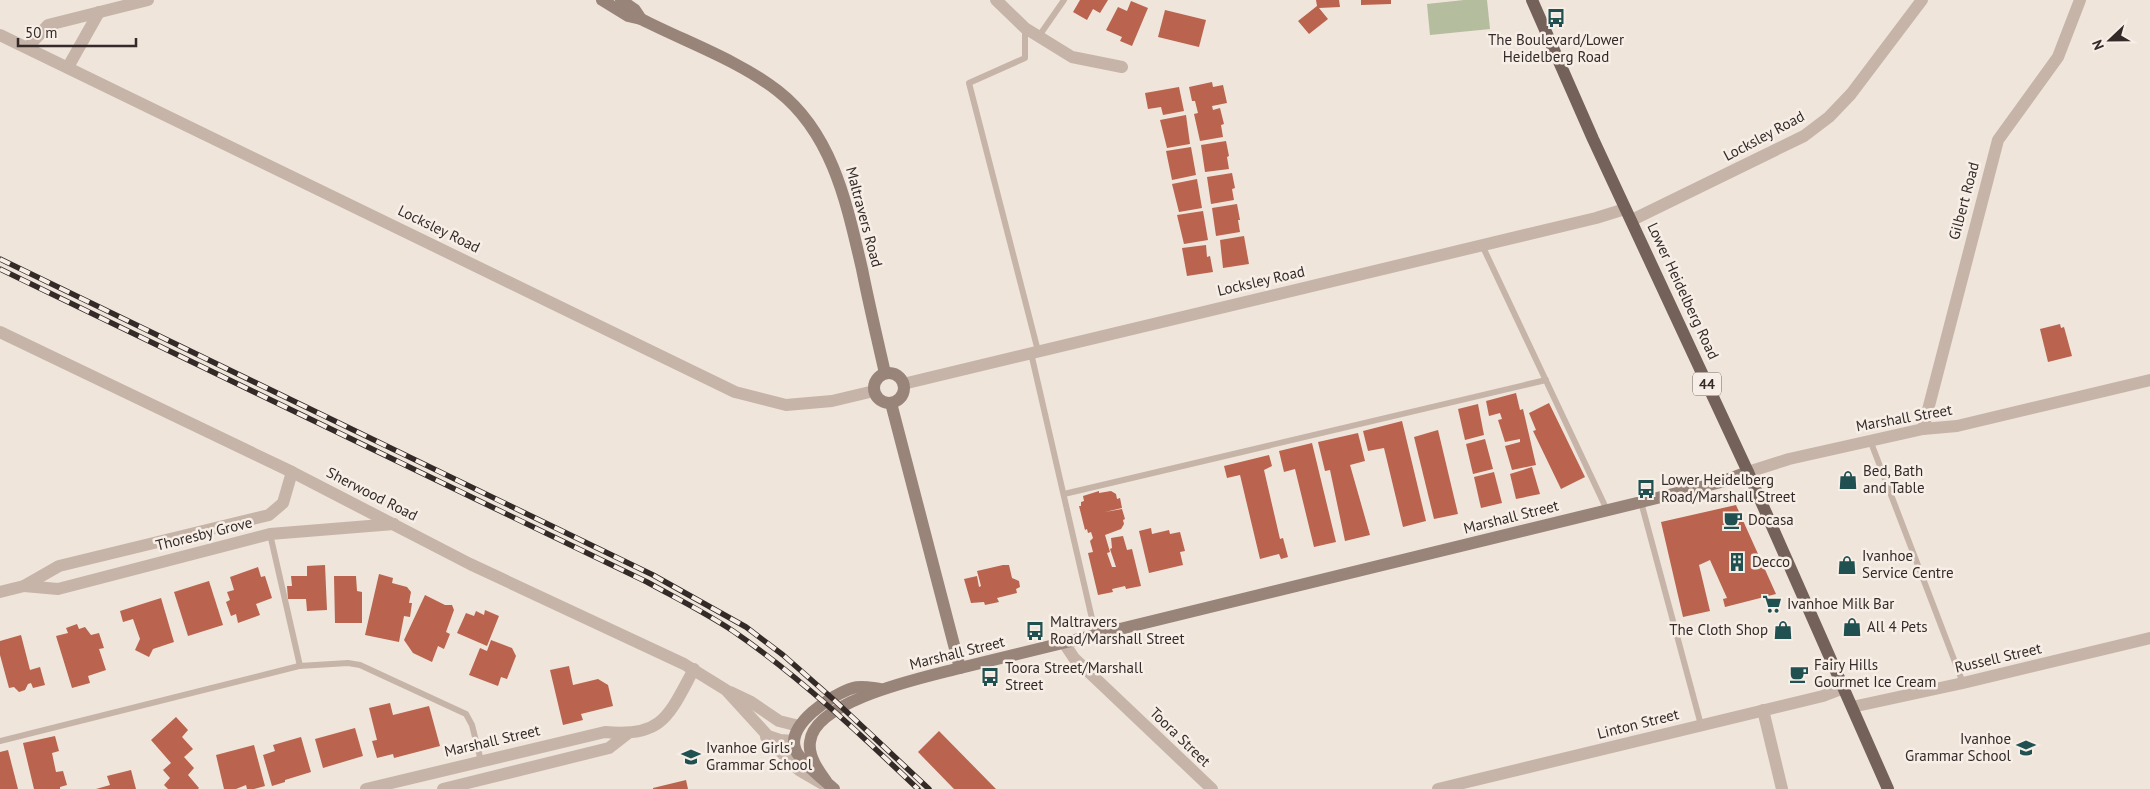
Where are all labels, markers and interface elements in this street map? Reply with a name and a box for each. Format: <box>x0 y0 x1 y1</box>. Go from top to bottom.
bus stop icon: The Boulevard/Lower Heidelberg Road <box>1545 7 1567 29</box>
scale bar <box>18 15 135 47</box>
north arrow <box>2085 15 2135 65</box>
text: 50 m <box>25 23 58 42</box>
place label: The Boulevard/Lower Heidelberg Road <box>1488 30 1624 66</box>
text: N <box>2088 37 2108 53</box>
street label: Locksley Road <box>1720 106 1808 165</box>
street label: Gilbert Road <box>1944 160 1983 242</box>
street label: Maltravers Road <box>842 165 887 269</box>
street label: Locksley Road <box>395 200 483 257</box>
street label: Lower Heidelberg Road <box>1643 219 1723 362</box>
street label: Locksley Road <box>1215 261 1306 300</box>
road number: 44 <box>1693 372 1721 396</box>
street label: Marshall Street <box>1854 400 1954 435</box>
place label: Bed, Bath and Table <box>1863 461 1925 497</box>
street label: Sherwood Road <box>324 462 421 525</box>
shop icon: Bed, Bath and Table <box>1837 469 1859 491</box>
place label: Lower Heidelberg Road/Marshall Street <box>1661 470 1796 506</box>
bus stop icon: Lower Heidelberg Road/Marshall Street <box>1635 478 1657 500</box>
street label: Marshall Street <box>1461 496 1560 538</box>
cafe icon: Docasa <box>1722 509 1744 531</box>
place label: Docasa <box>1748 510 1794 529</box>
street label: Thoresby Grove <box>154 512 254 555</box>
place label: Ivanhoe Service Centre <box>1862 546 1954 582</box>
building icon: Decco <box>1726 551 1748 573</box>
place label: Decco <box>1752 552 1790 571</box>
shop icon: Ivanhoe Service Centre <box>1836 554 1858 576</box>
supermarket icon: Ivanhoe Milk Bar <box>1761 593 1783 615</box>
place label: Ivanhoe Milk Bar <box>1787 594 1894 613</box>
place label: Maltravers Road/Marshall Street <box>1050 612 1185 648</box>
shop icon: All 4 Pets <box>1841 616 1863 638</box>
place label: All 4 Pets <box>1867 617 1928 636</box>
shop icon: The Cloth Shop <box>1772 619 1794 641</box>
bus stop icon: Maltravers Road/Marshall Street <box>1024 620 1046 642</box>
place label: The Cloth Shop <box>1669 620 1768 639</box>
street label: Marshall Street <box>907 632 1006 674</box>
street label: Russell Street <box>1953 638 2043 677</box>
place label: Fairy Hills Gourmet Ice Cream <box>1814 655 1936 691</box>
place label: Toora Street/Marshall Street <box>1005 658 1143 694</box>
cafe icon: Fairy Hills Gourmet Ice Cream <box>1788 663 1810 685</box>
bus stop icon: Toora Street/Marshall Street <box>979 666 1001 688</box>
street label: Toora Street <box>1146 703 1215 770</box>
street label: Linton Street <box>1595 704 1681 743</box>
street label: Marshall Street <box>442 720 542 761</box>
place label: Ivanhoe Grammar School <box>1905 729 2012 765</box>
school or university icon: Ivanhoe Grammar School <box>2015 737 2037 759</box>
place label: Ivanhoe Girls' Grammar School <box>706 738 813 774</box>
school or university icon: Ivanhoe Girls' Grammar School <box>680 746 702 768</box>

